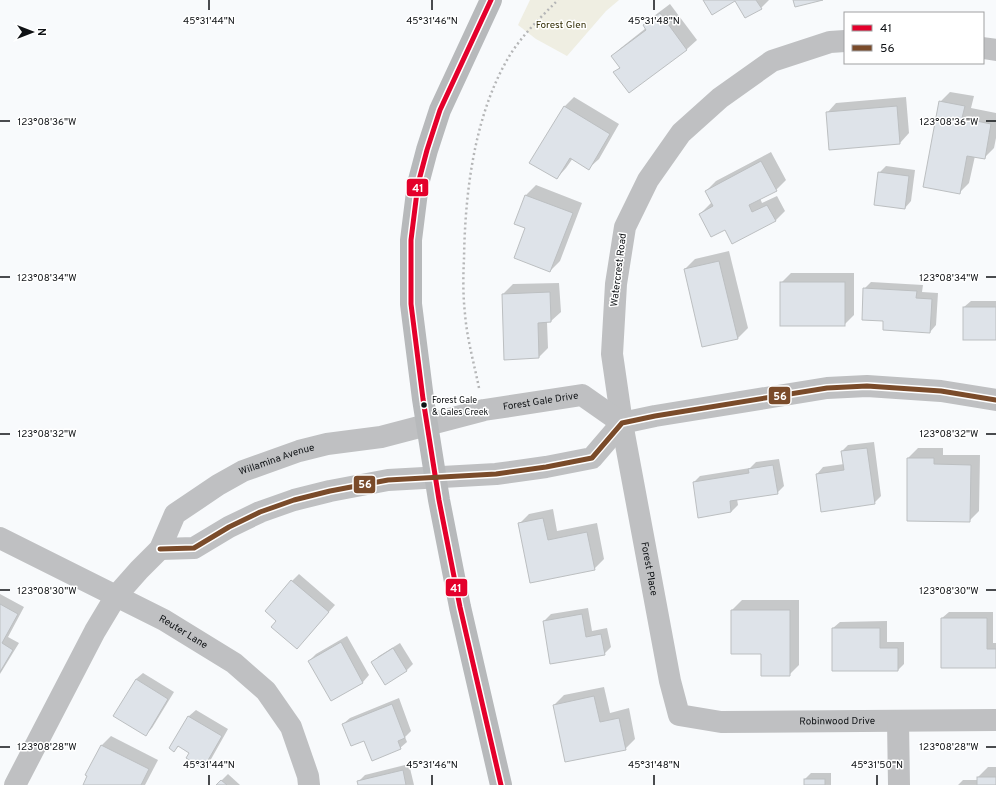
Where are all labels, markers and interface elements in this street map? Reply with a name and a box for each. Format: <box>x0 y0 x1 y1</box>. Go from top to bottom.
north arrow <box>12 12 52 52</box>
legend <box>844 12 984 64</box>
text: 45°31'44"N <box>183 15 235 28</box>
text: 45°31'46"N <box>406 15 458 28</box>
text: 45°31'48"N <box>628 15 680 28</box>
park label: Forest Glen <box>536 19 586 32</box>
text: 41 <box>880 21 892 37</box>
text: N <box>34 28 48 36</box>
text: 56 <box>880 41 895 57</box>
text: 123°08'36"W <box>17 116 77 129</box>
text: 123°08'36"W <box>919 116 979 129</box>
line badge: 41 <box>406 178 429 197</box>
text: 41 <box>412 182 424 196</box>
street label: Watercrest Road <box>608 233 630 307</box>
text: 123°08'34"W <box>17 272 77 285</box>
text: 123°08'34"W <box>919 272 979 285</box>
line badge: 56 <box>768 386 791 405</box>
street label: Forest Gale Drive <box>502 389 579 414</box>
text: 56 <box>773 390 787 404</box>
place label: Forest Gale & Gales Creek <box>432 395 489 418</box>
marker: Forest Gale & Gales Creek <box>419 400 429 410</box>
text: 123°08'32"W <box>17 428 77 441</box>
text: 123°08'32"W <box>919 428 979 441</box>
street label: Willamina Avenue <box>237 441 316 478</box>
line badge: 56 <box>353 475 376 494</box>
text: 56 <box>358 478 372 492</box>
street label: Forest Place <box>638 541 661 597</box>
line badge: 41 <box>445 578 468 597</box>
text: 41 <box>450 582 462 596</box>
text: 123°08'30"W <box>17 585 77 598</box>
text: 123°08'30"W <box>919 585 979 598</box>
street label: Reuter Lane <box>157 612 210 652</box>
street label: Robinwood Drive <box>799 714 875 728</box>
text: 123°08'28"W <box>17 741 77 754</box>
text: 123°08'28"W <box>919 741 979 754</box>
text: 45°31'44"N <box>183 759 235 772</box>
text: 45°31'46"N <box>406 759 458 772</box>
text: 45°31'48"N <box>628 759 680 772</box>
text: 45°31'50"N <box>851 759 903 772</box>

